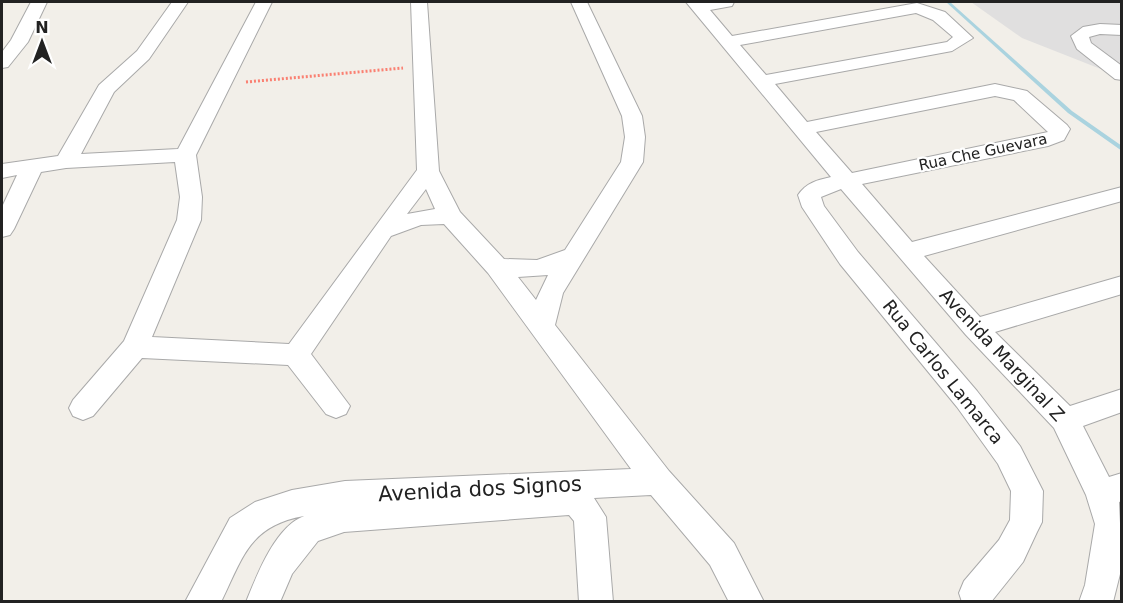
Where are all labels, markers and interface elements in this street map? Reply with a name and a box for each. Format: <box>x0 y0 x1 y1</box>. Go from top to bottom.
north arrow <box>12 12 72 72</box>
text: N <box>35 18 49 37</box>
street label: Rua Che Guevara <box>917 130 1049 174</box>
street label: Avenida Marginal Z <box>936 284 1069 425</box>
street label: Rua Carlos Lamarca <box>879 295 1008 448</box>
street label: Avenida dos Signos <box>378 472 582 506</box>

